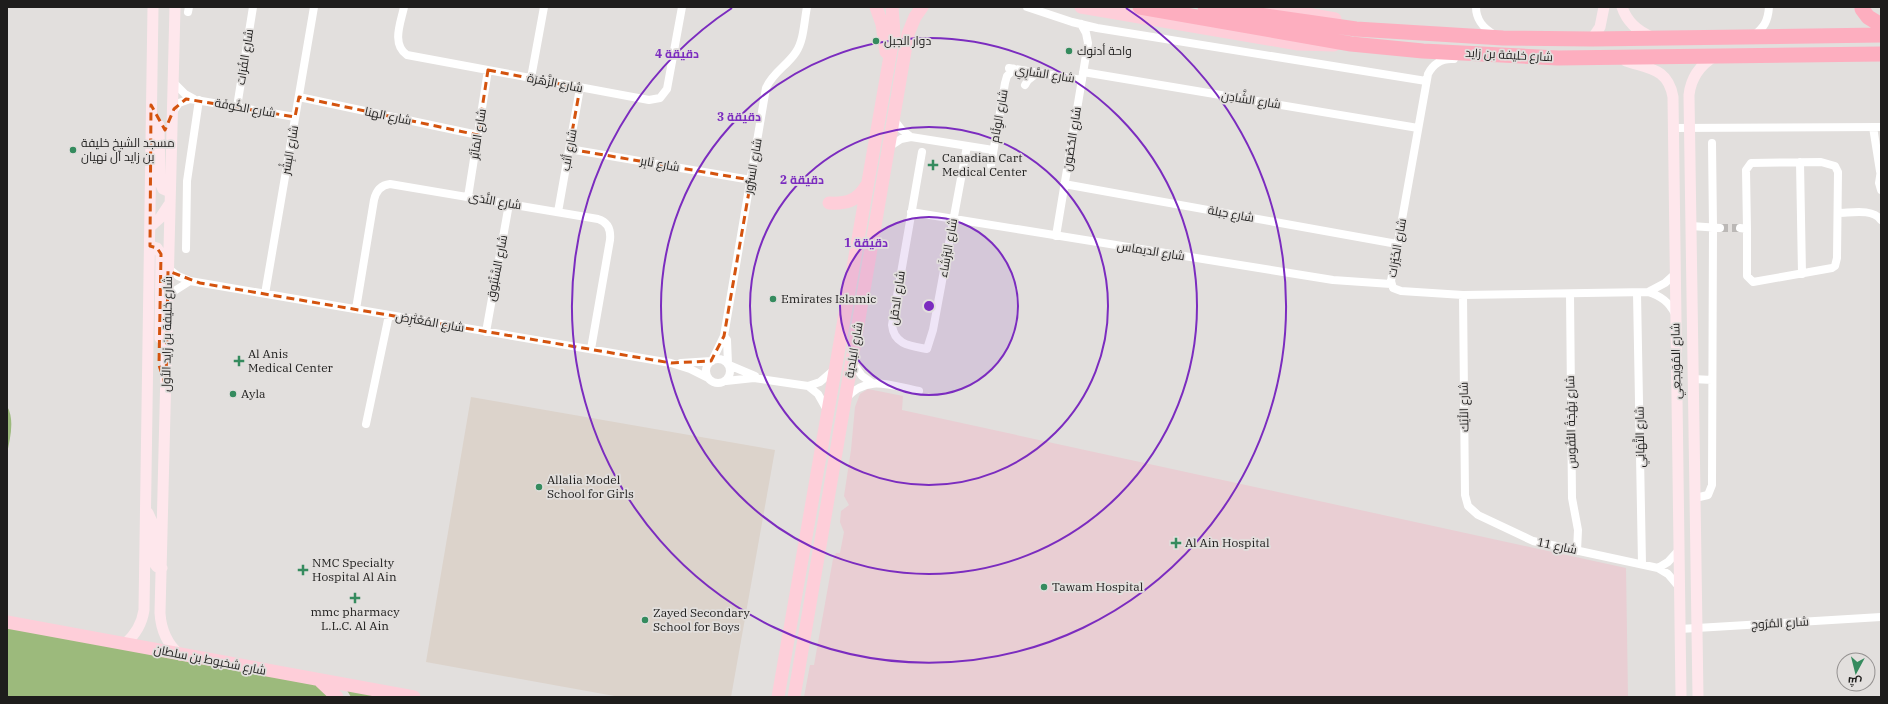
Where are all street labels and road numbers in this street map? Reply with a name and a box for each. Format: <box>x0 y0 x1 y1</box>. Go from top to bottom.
street label: شارع الفُرَات <box>233 28 257 86</box>
street label: شارع خليفة بن زايد <box>1465 45 1553 65</box>
street label: شارع السَّارِي <box>1014 61 1076 89</box>
street label: شارع الزَّهْرَة <box>526 70 584 96</box>
street label: شارع الشَّادِن <box>1220 86 1282 113</box>
street label: شارع الوِئَام <box>986 88 1012 144</box>
street label: شارع الكُوفَة <box>213 95 277 121</box>
street label: شارع الهنا <box>363 103 413 129</box>
street label: شارع الحُصُون <box>1059 106 1085 172</box>
street label: شارع المَآثِر <box>466 107 490 161</box>
street label: شارع البِشْر <box>276 124 302 177</box>
street label: شارع أثب <box>557 128 581 172</box>
street label: شارع السُّرُور <box>740 137 766 196</box>
street label: شارع نَابِر <box>638 153 681 175</box>
street label: شارع النَّدَى <box>467 188 523 214</box>
street label: شارع جبلة <box>1207 202 1256 226</box>
street label: شارع البَرْشَاء <box>935 217 961 279</box>
street label: شارع الخَيْرَات <box>1384 217 1410 279</box>
street label: شارع السَّنْبُوق <box>483 233 511 303</box>
street label: شارع الديماس <box>1116 238 1186 264</box>
street label: شارع الدقل <box>885 270 909 326</box>
street label: شارع خليفة بن زايد الأول <box>158 276 176 392</box>
street label: شارع المُعْتَرِض <box>394 308 466 336</box>
street label: شارع البلدية <box>841 321 867 379</box>
street label: شارع المُوَيجعِي <box>1667 323 1687 399</box>
street label: شارع بَهْجَةُ النُّفُوس <box>1562 375 1580 469</box>
street label: شارع الأَيْك <box>1456 382 1472 432</box>
street label: شارع التَّهَانِي <box>1631 406 1651 468</box>
street label: شارع 11 <box>1536 534 1579 558</box>
street label: شارع المُرُوج <box>1751 613 1809 633</box>
street label: شارع شخبوط بن سلطان <box>152 641 268 679</box>

